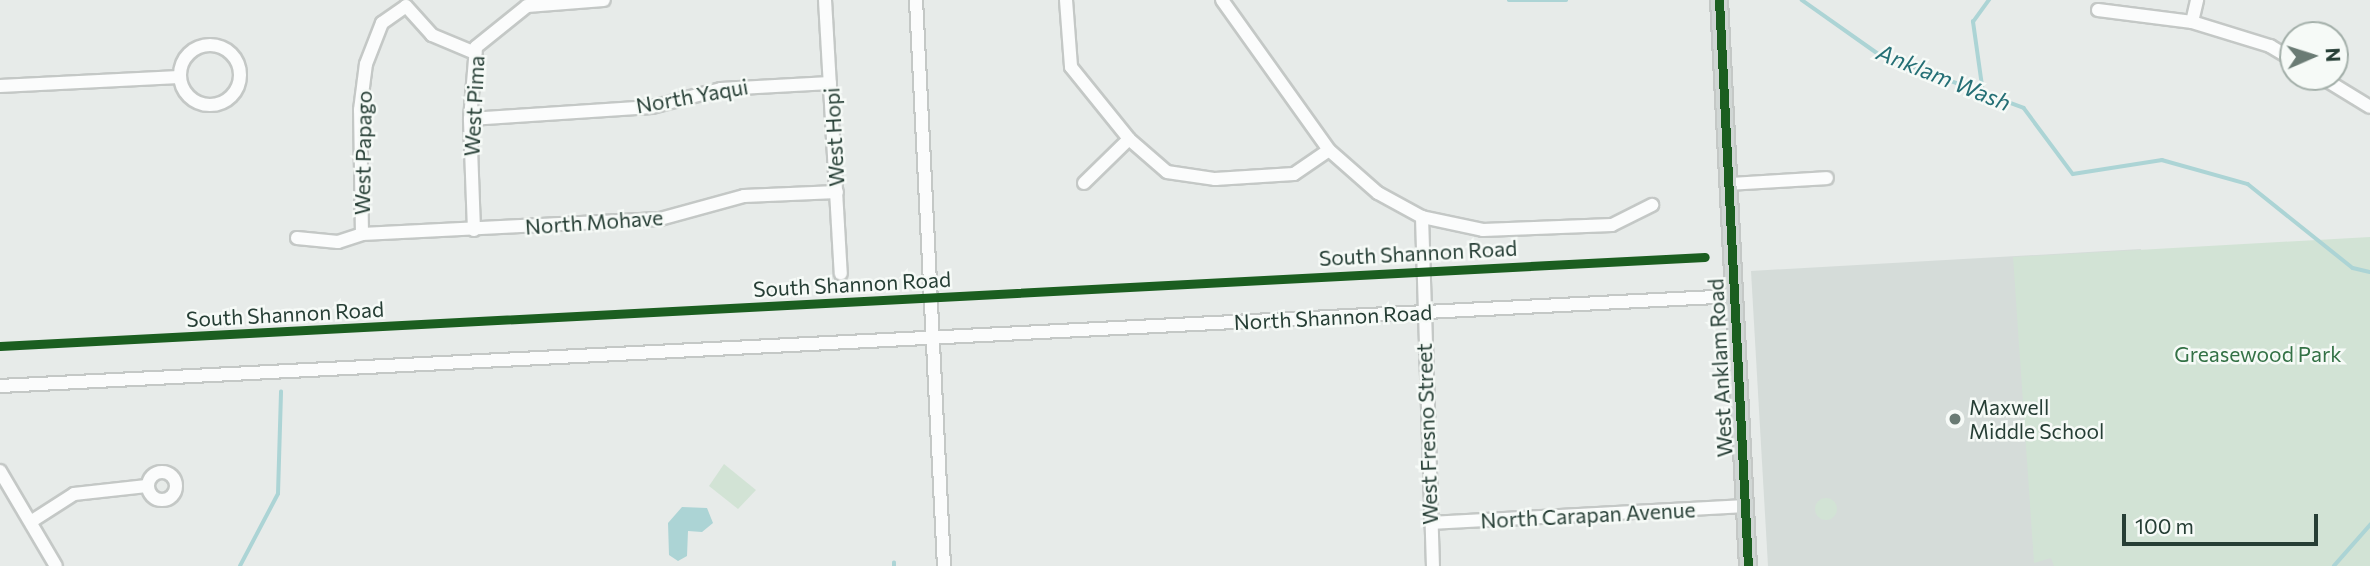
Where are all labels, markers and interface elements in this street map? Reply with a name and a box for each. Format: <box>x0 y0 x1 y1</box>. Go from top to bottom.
north arrow <box>2279 21 2349 91</box>
water label: Anklam Wash <box>1873 38 2015 116</box>
text: N <box>2322 47 2345 63</box>
street label: West Pima <box>459 55 489 157</box>
street label: North Yaqui <box>634 74 750 118</box>
street label: West Hopi <box>819 87 849 187</box>
street label: West Papago <box>349 91 377 215</box>
street label: North Mohave <box>524 205 664 239</box>
street label: South Shannon Road <box>1318 235 1518 271</box>
street label: South Shannon Road <box>752 266 952 302</box>
street label: West Anklam Road <box>1703 278 1737 458</box>
street label: South Shannon Road <box>185 296 385 332</box>
street label: North Shannon Road <box>1233 299 1433 335</box>
park label: Greasewood Park <box>2174 341 2342 367</box>
street label: West Fresno Street <box>1411 343 1443 525</box>
place label: Maxwell Middle School <box>1969 394 2104 444</box>
marker: Maxwell Middle School <box>1947 411 1963 427</box>
street label: North Carapan Avenue <box>1480 497 1696 533</box>
scale bar <box>2125 500 2321 544</box>
text: 100 m <box>2135 513 2194 538</box>

